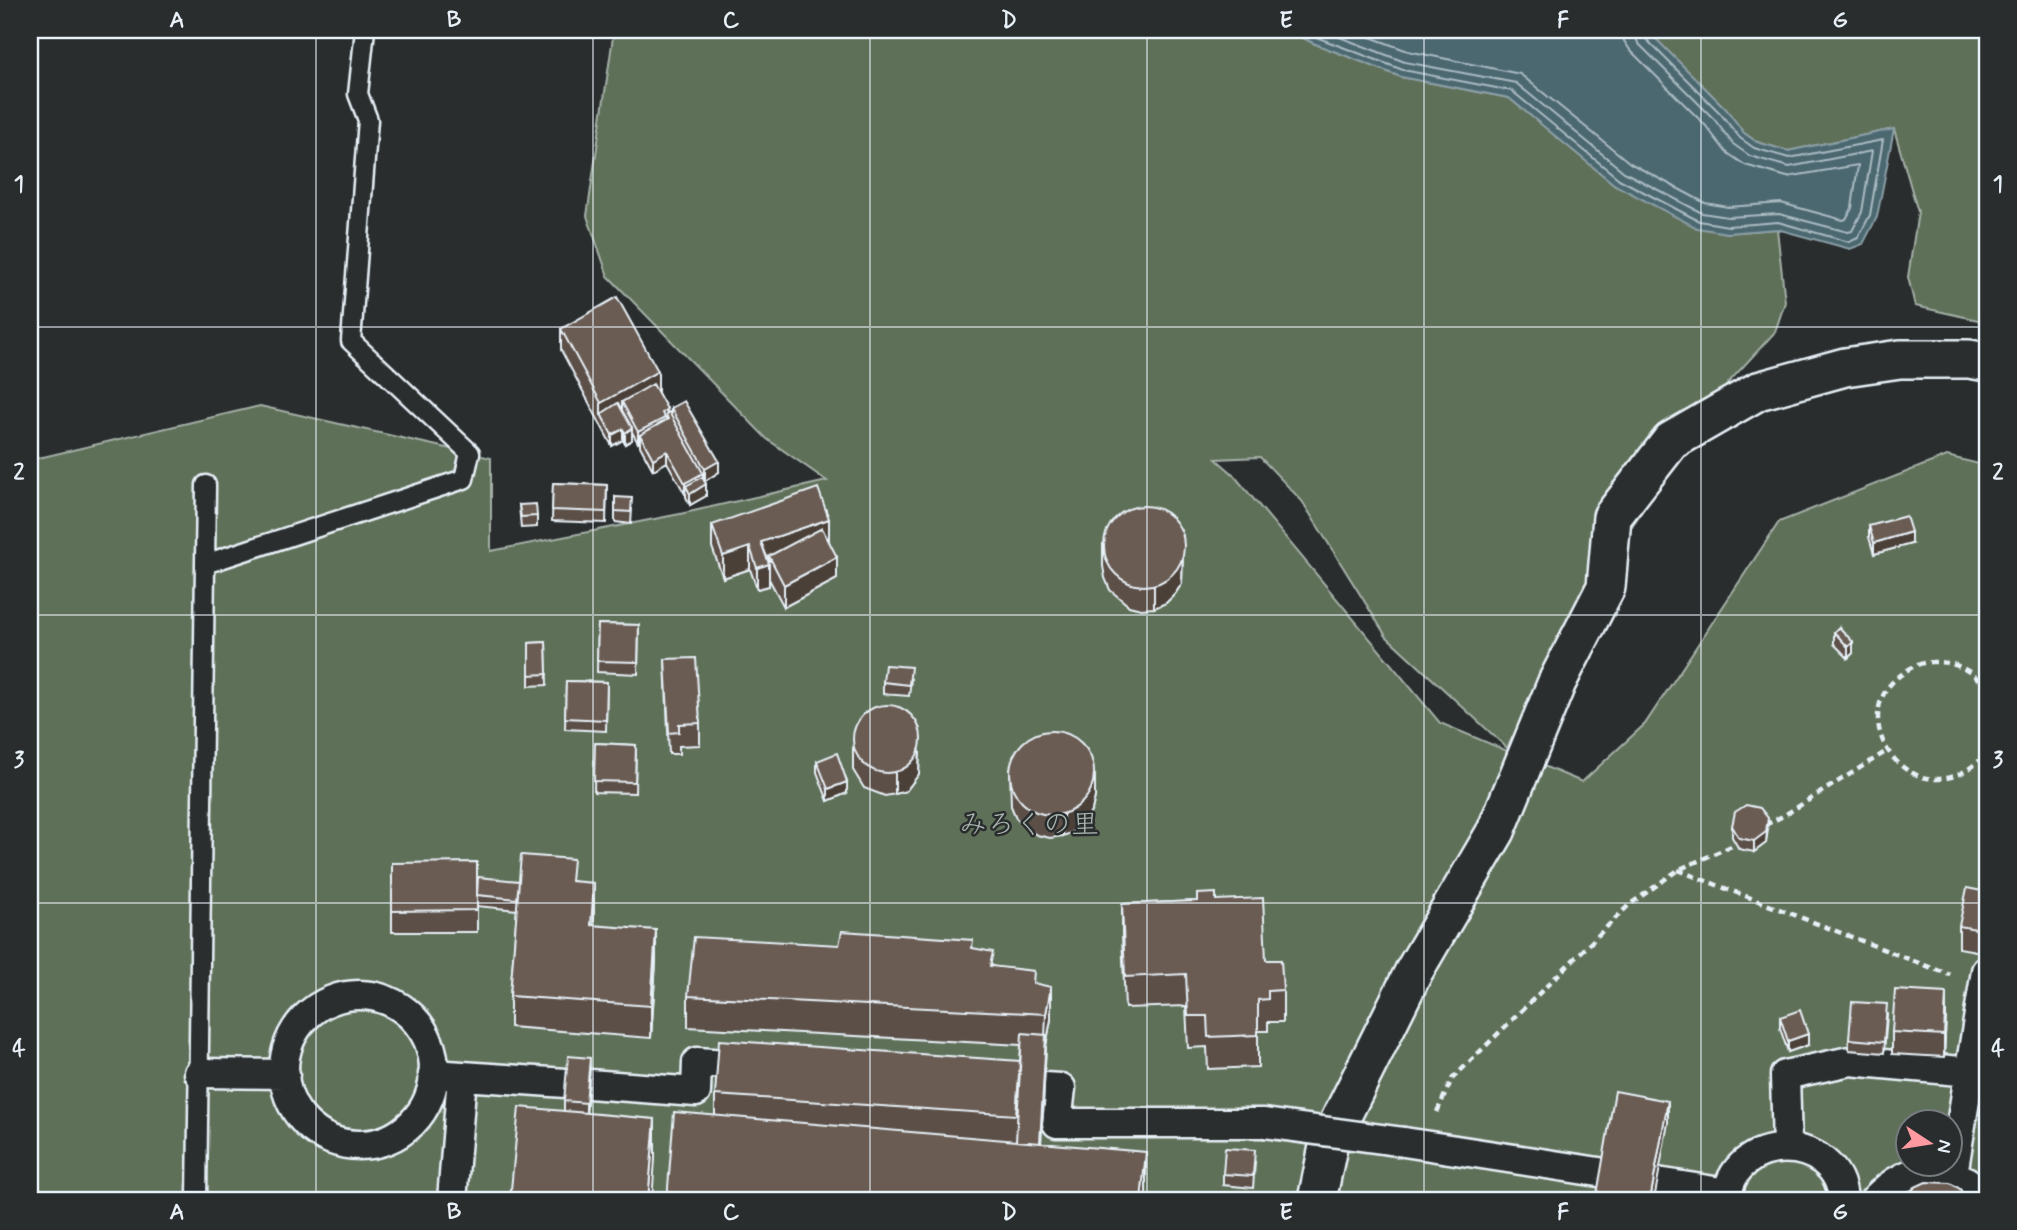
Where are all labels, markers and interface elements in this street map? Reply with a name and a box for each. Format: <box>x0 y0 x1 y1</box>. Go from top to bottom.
text: A <box>169 6 185 36</box>
text: B <box>447 6 462 36</box>
text: C <box>723 6 740 36</box>
text: D <box>1001 6 1017 36</box>
text: E <box>1279 6 1293 36</box>
text: F <box>1557 6 1569 36</box>
text: G <box>1832 6 1848 36</box>
text: 1 <box>14 170 24 200</box>
text: 1 <box>1993 170 2003 200</box>
text: 2 <box>13 458 25 488</box>
text: 2 <box>1992 458 2004 488</box>
text: 3 <box>14 746 25 776</box>
text: 3 <box>1993 746 2004 776</box>
park label: みろくの里 <box>959 807 1099 844</box>
text: 4 <box>12 1034 26 1064</box>
text: 4 <box>1991 1034 2005 1064</box>
north arrow <box>1895 1108 1965 1178</box>
text: N <box>1931 1137 1958 1155</box>
text: A <box>169 1198 185 1228</box>
text: B <box>447 1198 462 1228</box>
text: C <box>723 1198 740 1228</box>
text: D <box>1001 1198 1017 1228</box>
text: E <box>1279 1198 1293 1228</box>
text: F <box>1557 1198 1569 1228</box>
text: G <box>1832 1198 1848 1228</box>

